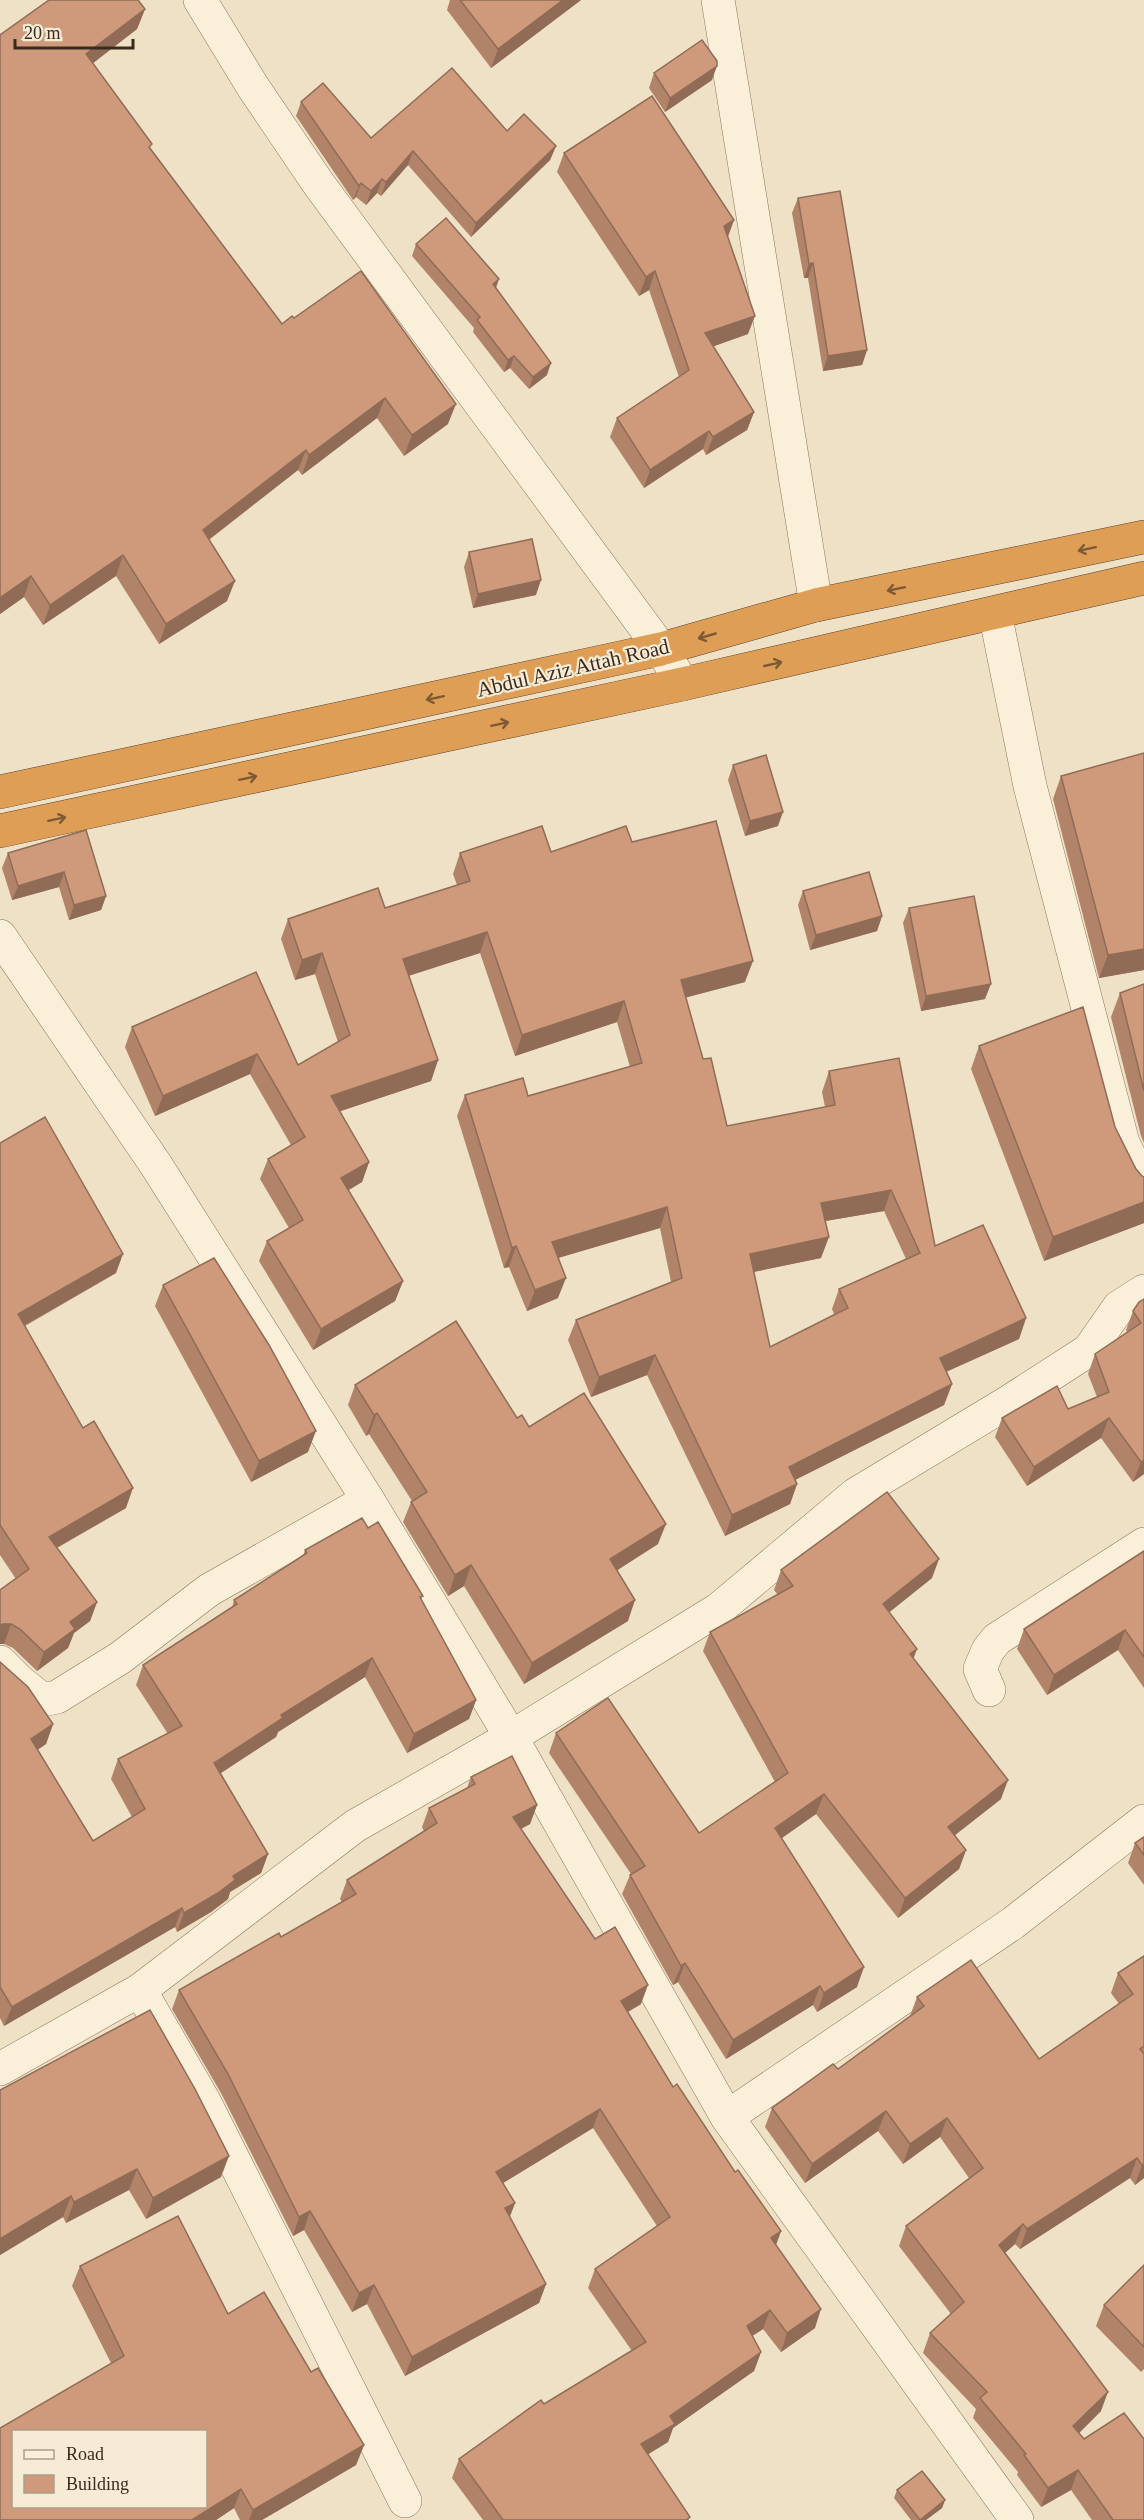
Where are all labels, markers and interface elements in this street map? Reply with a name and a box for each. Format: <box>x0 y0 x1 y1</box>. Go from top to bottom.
scale bar <box>15 12 134 50</box>
text: 20 m <box>24 23 61 43</box>
one-way arrow <box>1077 544 1097 555</box>
one-way arrow <box>886 584 906 595</box>
one-way arrow <box>698 631 717 642</box>
street label: Abdul Aziz Attah Road <box>475 634 672 702</box>
one-way arrow <box>762 658 782 669</box>
one-way arrow <box>426 693 445 704</box>
one-way arrow <box>490 718 509 729</box>
one-way arrow <box>238 772 257 783</box>
one-way arrow <box>47 813 66 824</box>
legend <box>12 2430 207 2508</box>
text: Road <box>66 2444 104 2464</box>
text: Building <box>66 2474 129 2494</box>

